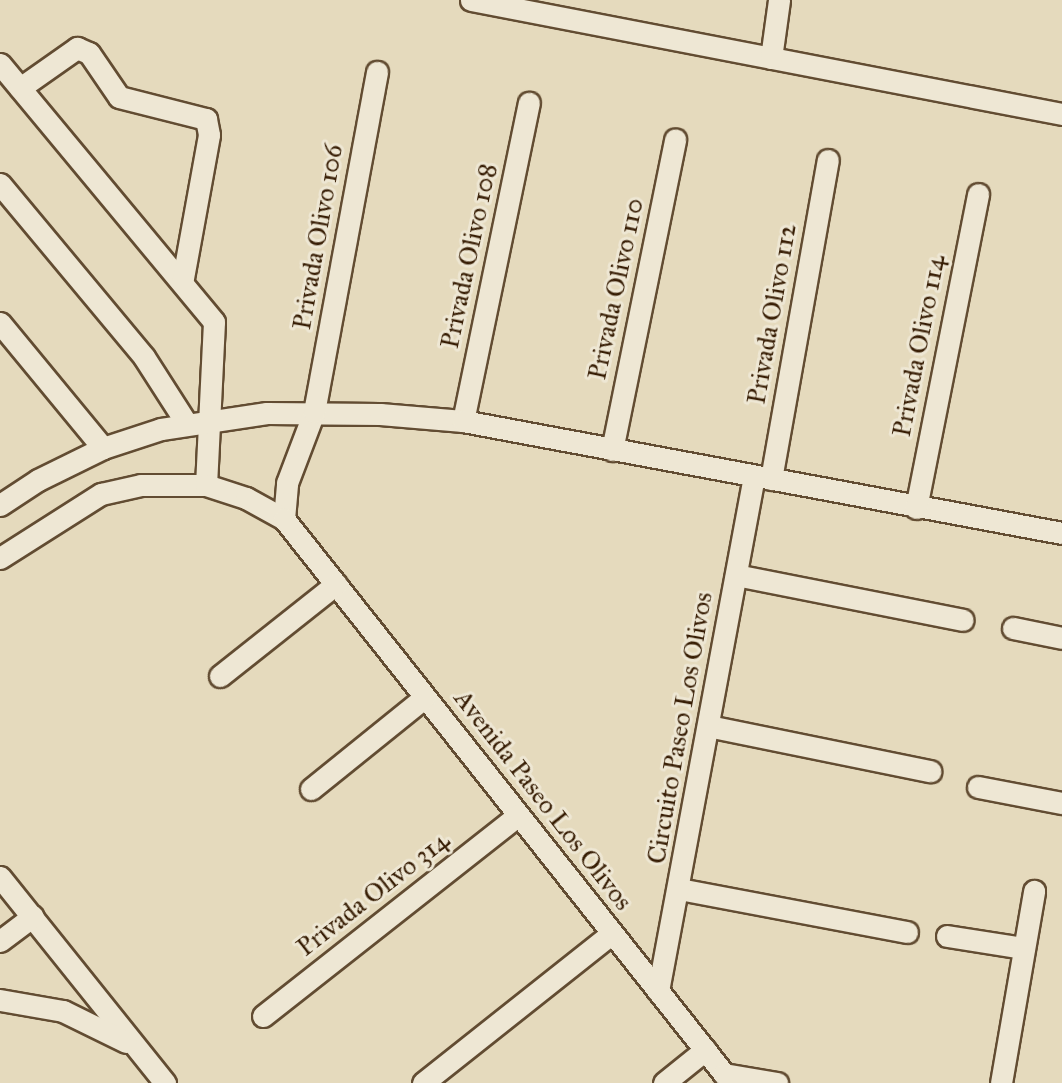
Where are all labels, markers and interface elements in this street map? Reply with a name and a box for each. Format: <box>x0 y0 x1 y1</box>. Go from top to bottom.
street label: Privada Olivo 106 <box>286 142 350 332</box>
street label: Privada Olivo 108 <box>434 161 504 351</box>
street label: Privada Olivo 110 <box>582 195 650 383</box>
street label: Privada Olivo 112 <box>741 221 803 407</box>
street label: Privada Olivo 114 <box>886 253 952 439</box>
street label: Circuito Paseo Los Olivos <box>641 590 719 866</box>
street label: Avenida Paseo Los Olivos <box>447 684 639 916</box>
street label: Privada Olivo 314 <box>291 825 455 963</box>

